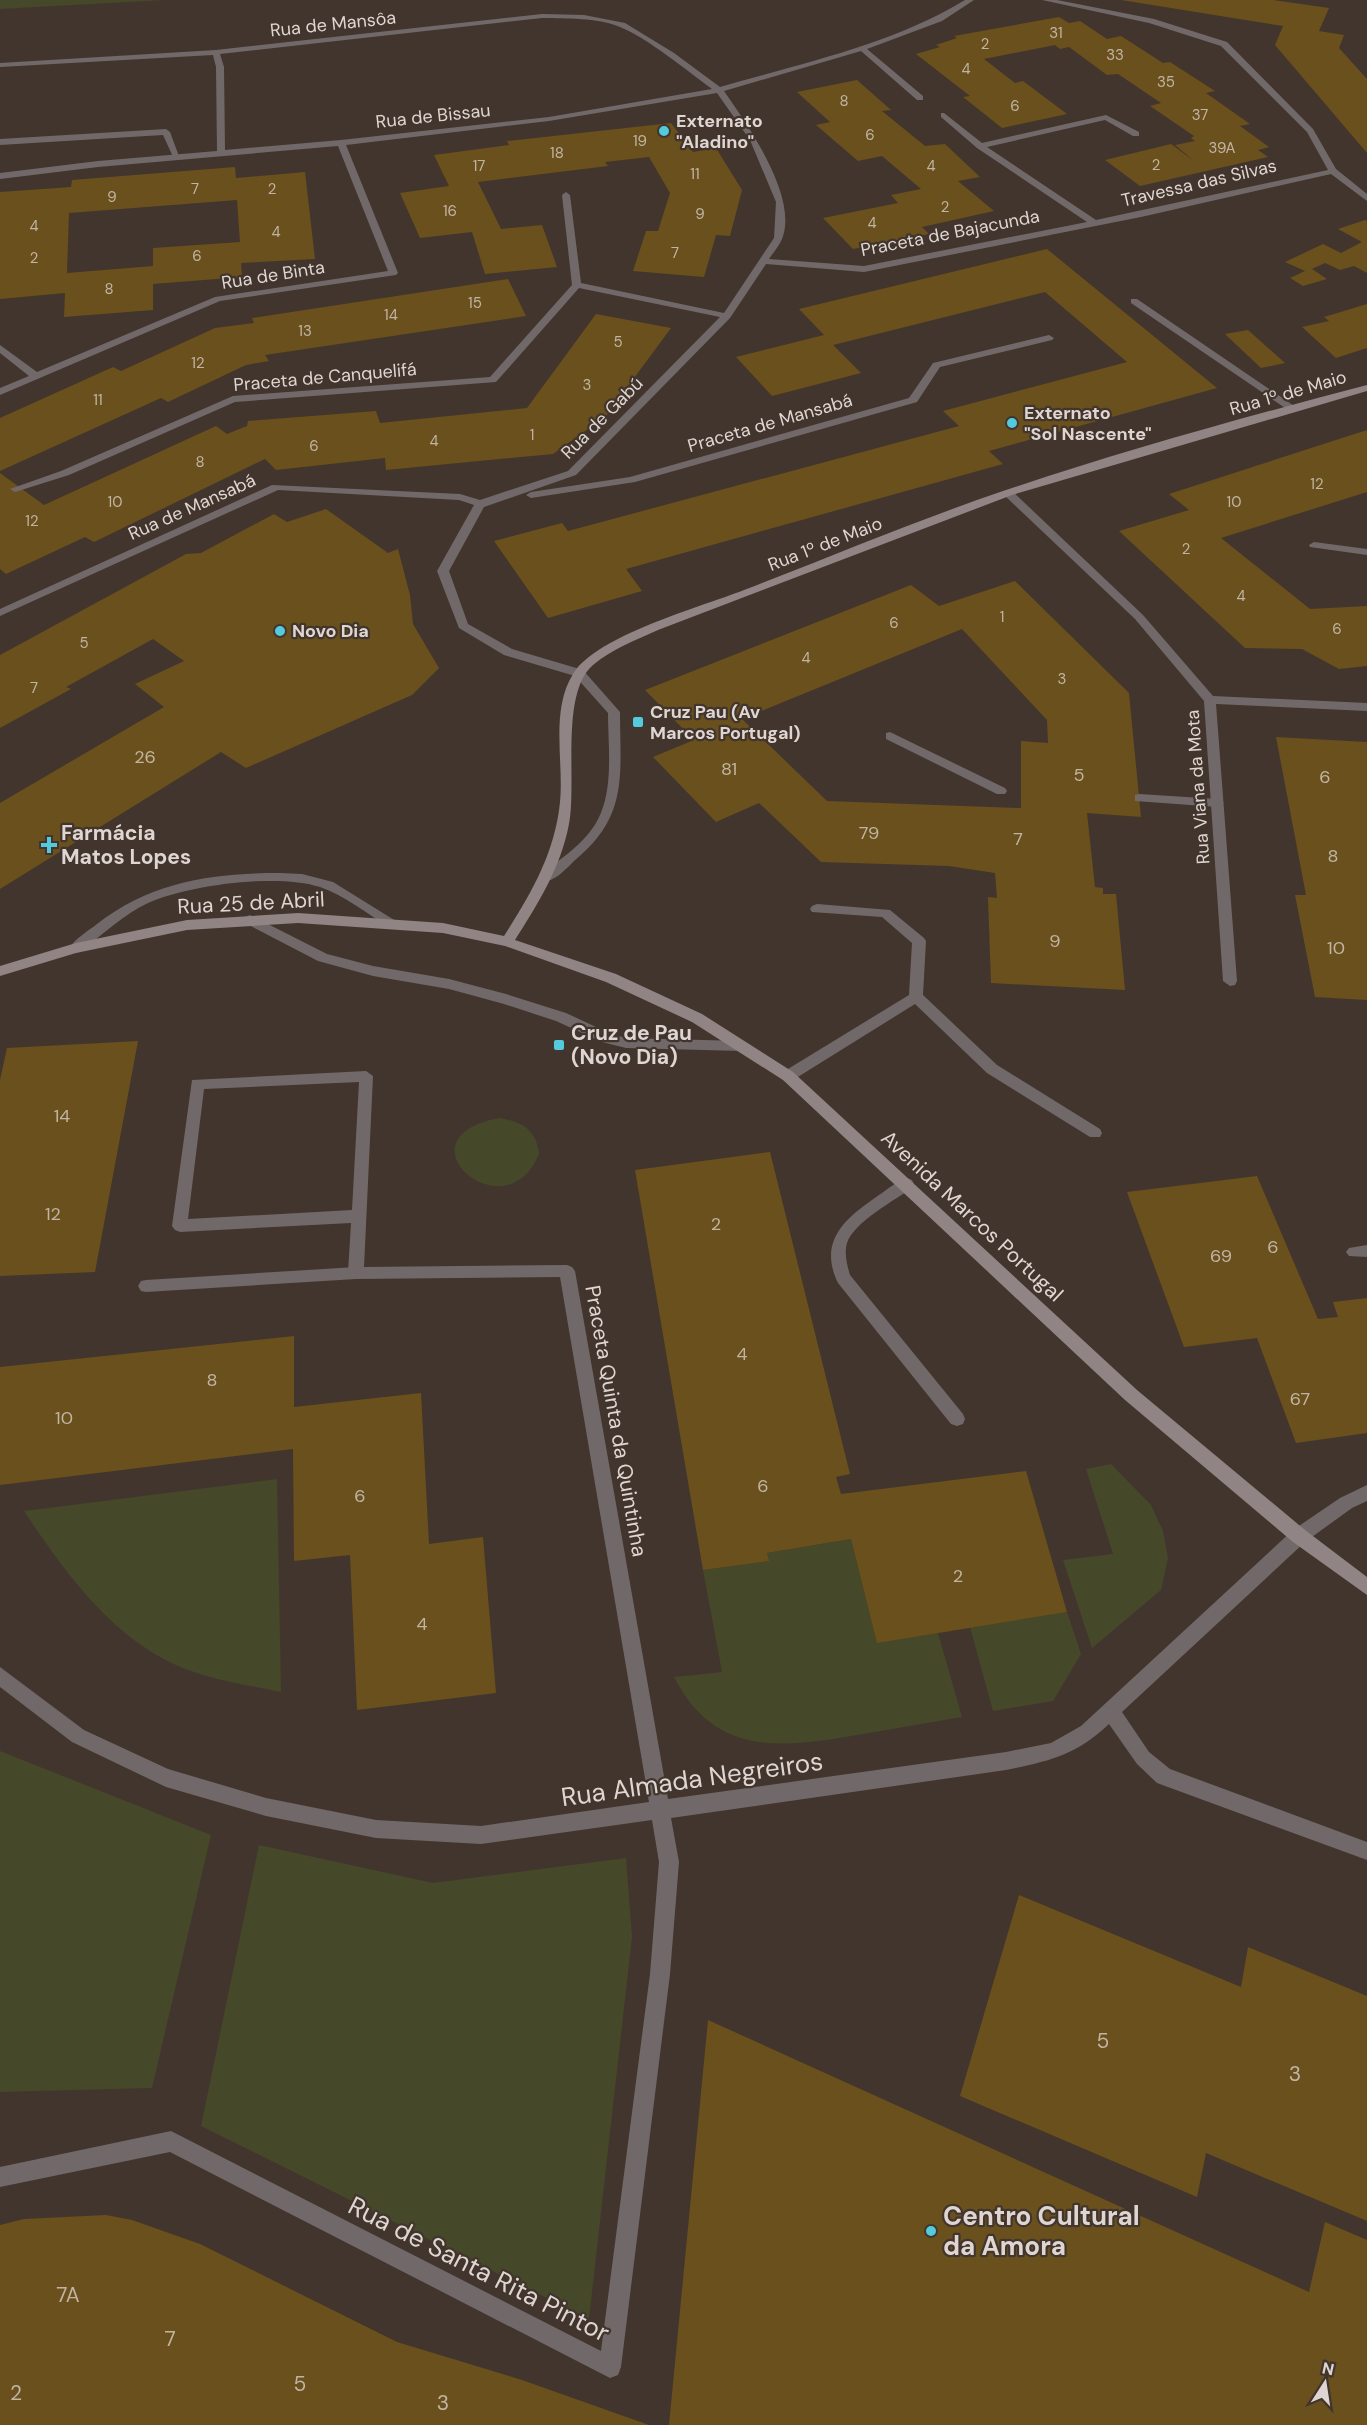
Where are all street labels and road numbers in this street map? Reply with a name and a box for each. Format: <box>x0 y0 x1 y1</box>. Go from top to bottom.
street label: Rua de Mansôa <box>269 5 397 43</box>
street label: Rua de Bissau <box>374 98 492 134</box>
street label: Travessa das Silvas <box>1119 153 1279 213</box>
street label: Praceta de Bajacunda <box>858 204 1042 262</box>
street label: Rua de Binta <box>220 255 326 295</box>
street label: Praceta de Canquelifá <box>232 357 418 397</box>
street label: Rua 1º de Maio <box>1227 365 1349 421</box>
street label: Rua de Gabú <box>556 372 648 464</box>
street label: Praceta de Mansabá <box>685 388 855 458</box>
street label: Rua de Mansabá <box>125 468 259 546</box>
street label: Rua 1º de Maio <box>764 511 886 577</box>
street label: Rua Viana da Mota <box>1181 709 1215 865</box>
street label: Rua 25 de Abril <box>177 885 325 921</box>
street label: Avenida Marcos Portugal <box>875 1124 1069 1308</box>
street label: Praceta Quinta da Quintinha <box>578 1283 654 1559</box>
street label: Rua Almada Negreiros <box>559 1744 825 1814</box>
street label: Rua de Santa Rita Pintor <box>343 2188 615 2350</box>

